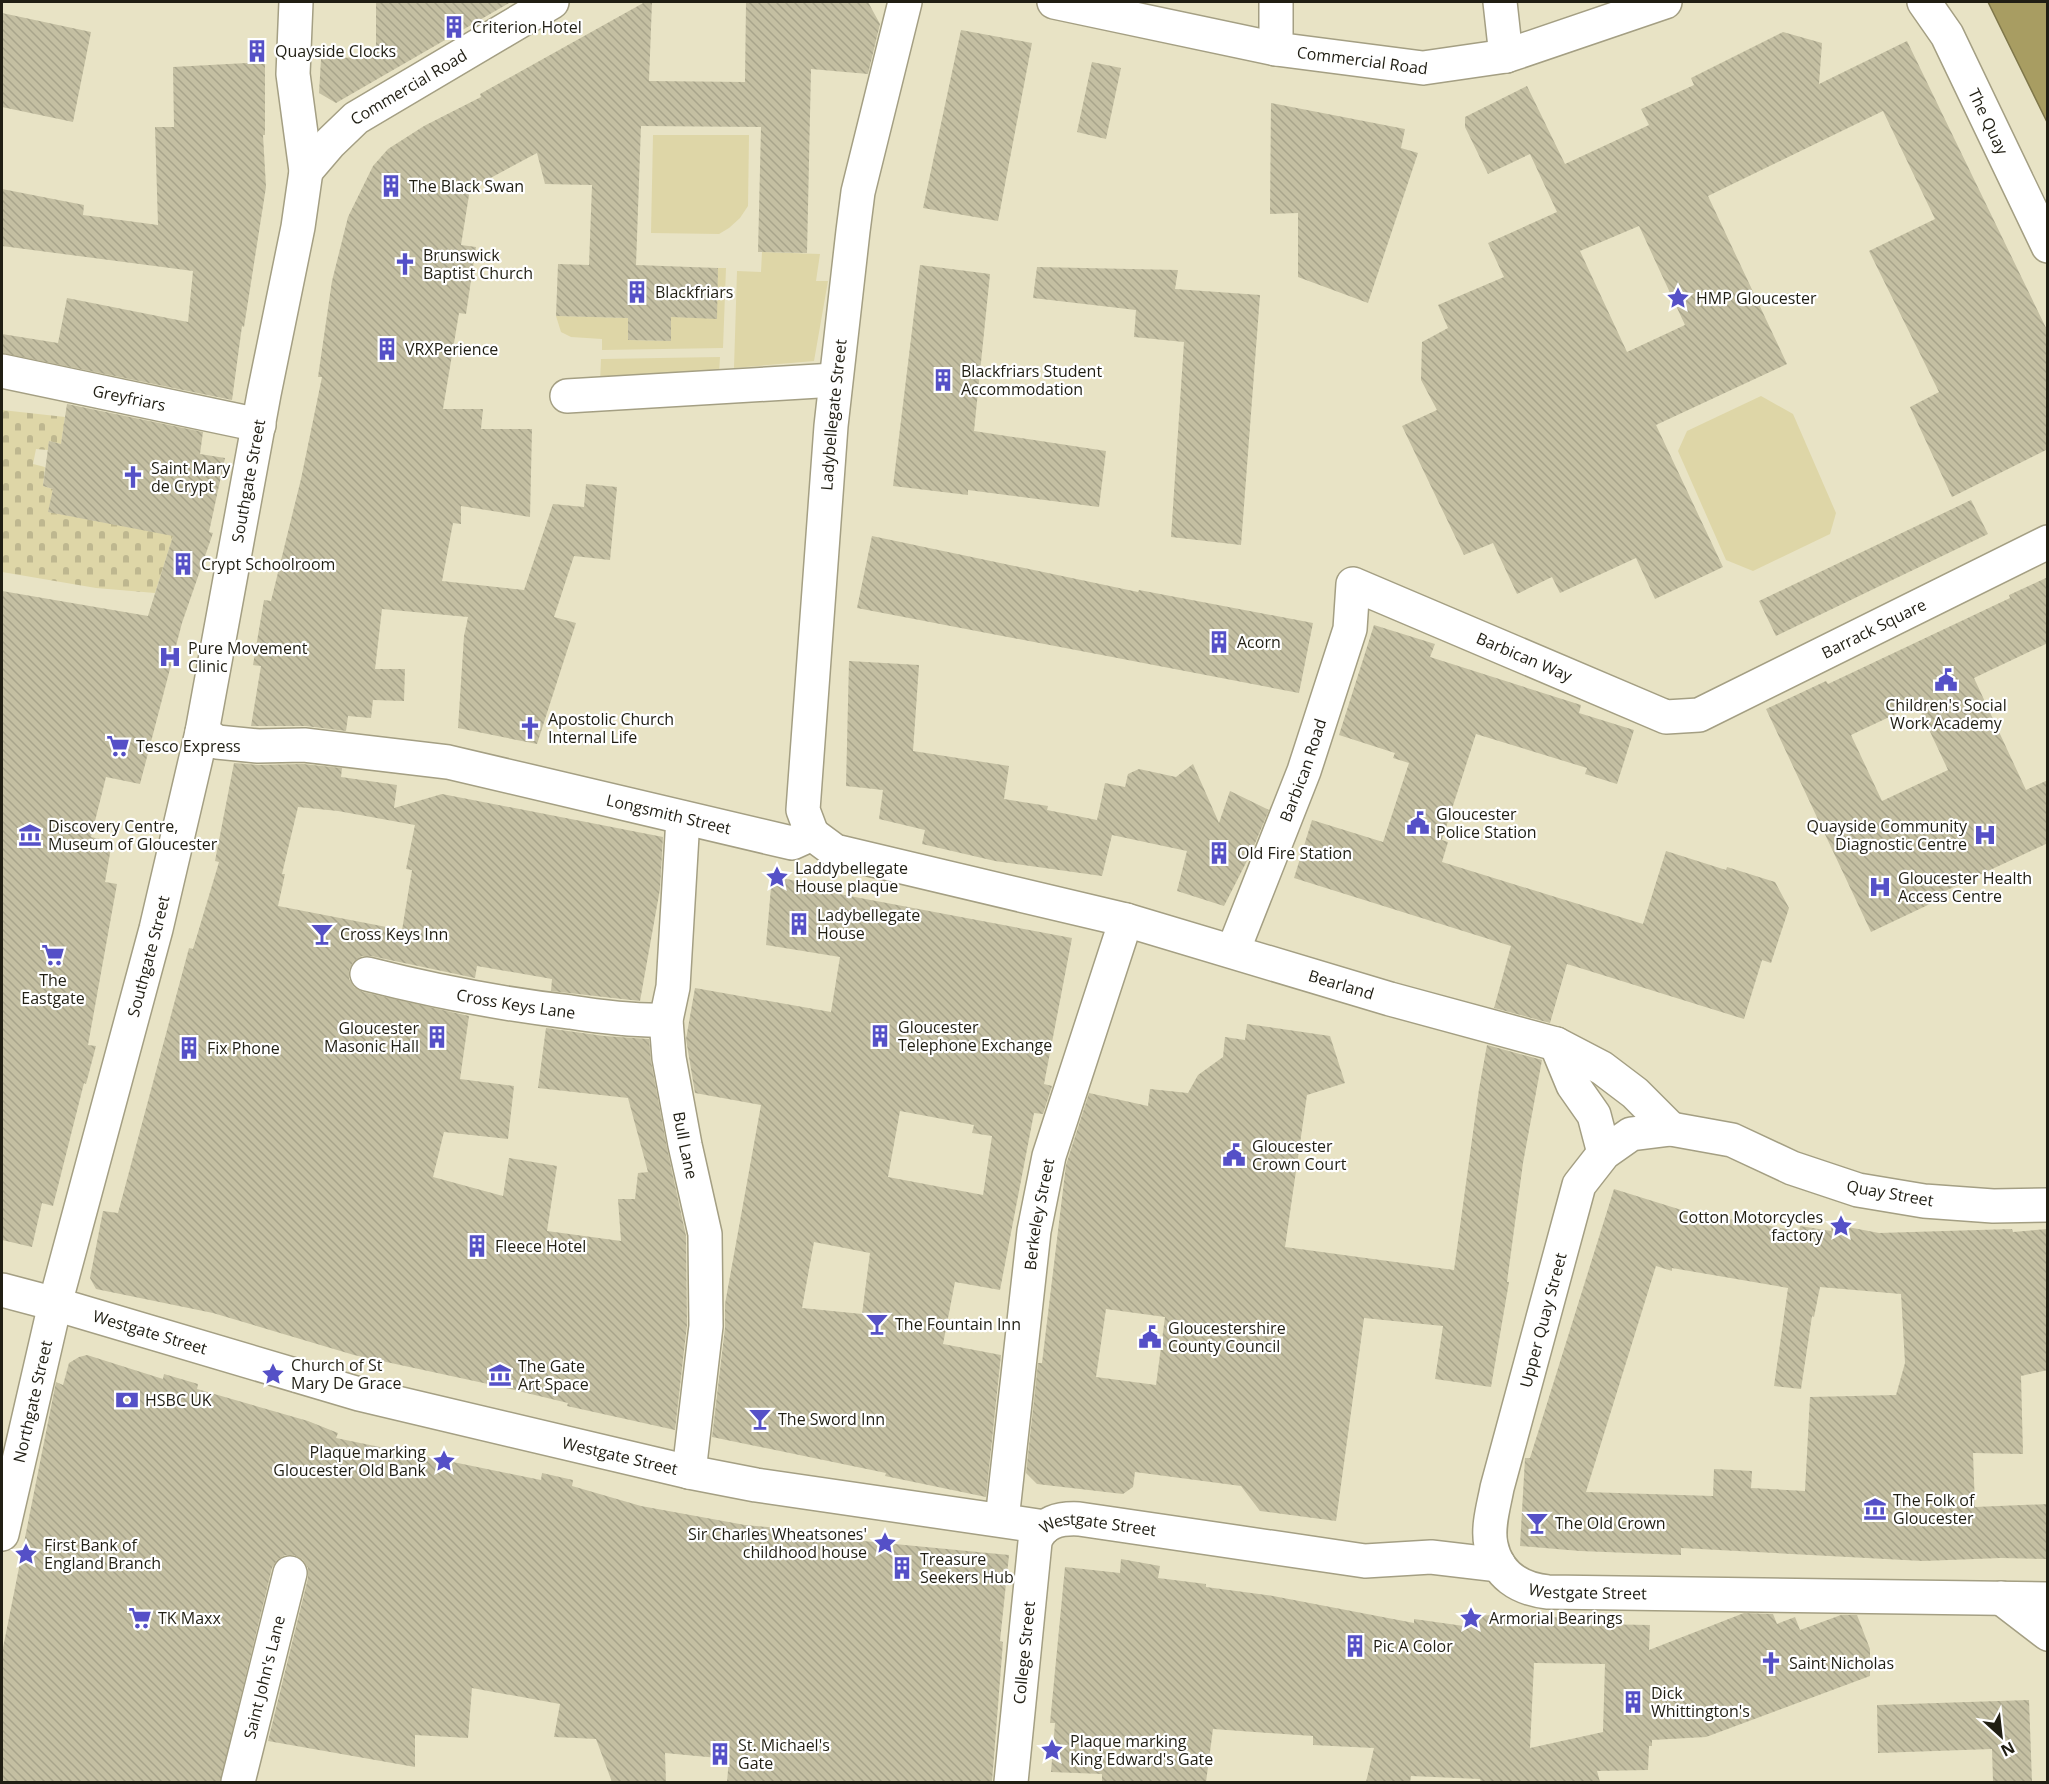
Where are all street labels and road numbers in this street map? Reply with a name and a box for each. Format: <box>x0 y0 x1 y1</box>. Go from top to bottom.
street label: Commercial Road <box>1296 41 1429 80</box>
street label: Commercial Road <box>346 44 471 130</box>
street label: The Quay <box>1963 85 2014 159</box>
street label: Ladybellegate Street <box>815 338 852 491</box>
street label: Greyfriars <box>91 379 168 416</box>
street label: Southgate Street <box>226 417 270 544</box>
street label: Barrack Square <box>1818 593 1930 664</box>
street label: Barbican Way <box>1473 627 1576 687</box>
street label: Barbican Road <box>1274 716 1331 825</box>
street label: Longsmith Street <box>604 789 734 839</box>
street label: Southgate Street <box>122 893 175 1020</box>
street label: Bearland <box>1306 964 1377 1005</box>
street label: Cross Keys Lane <box>455 983 577 1024</box>
street label: Bull Lane <box>668 1110 703 1181</box>
street label: Berkeley Street <box>1019 1156 1059 1271</box>
street label: Quay Street <box>1845 1175 1936 1212</box>
street label: Upper Quay Street <box>1514 1250 1572 1390</box>
street label: Westgate Street <box>90 1305 210 1360</box>
street label: Northgate Street <box>8 1338 57 1465</box>
street label: Westgate Street <box>560 1431 680 1480</box>
street label: Westgate Street <box>1035 1508 1158 1541</box>
street label: Westgate Street <box>1526 1578 1647 1604</box>
street label: College Street <box>1008 1600 1040 1705</box>
street label: Saint John's Lane <box>238 1613 290 1741</box>

